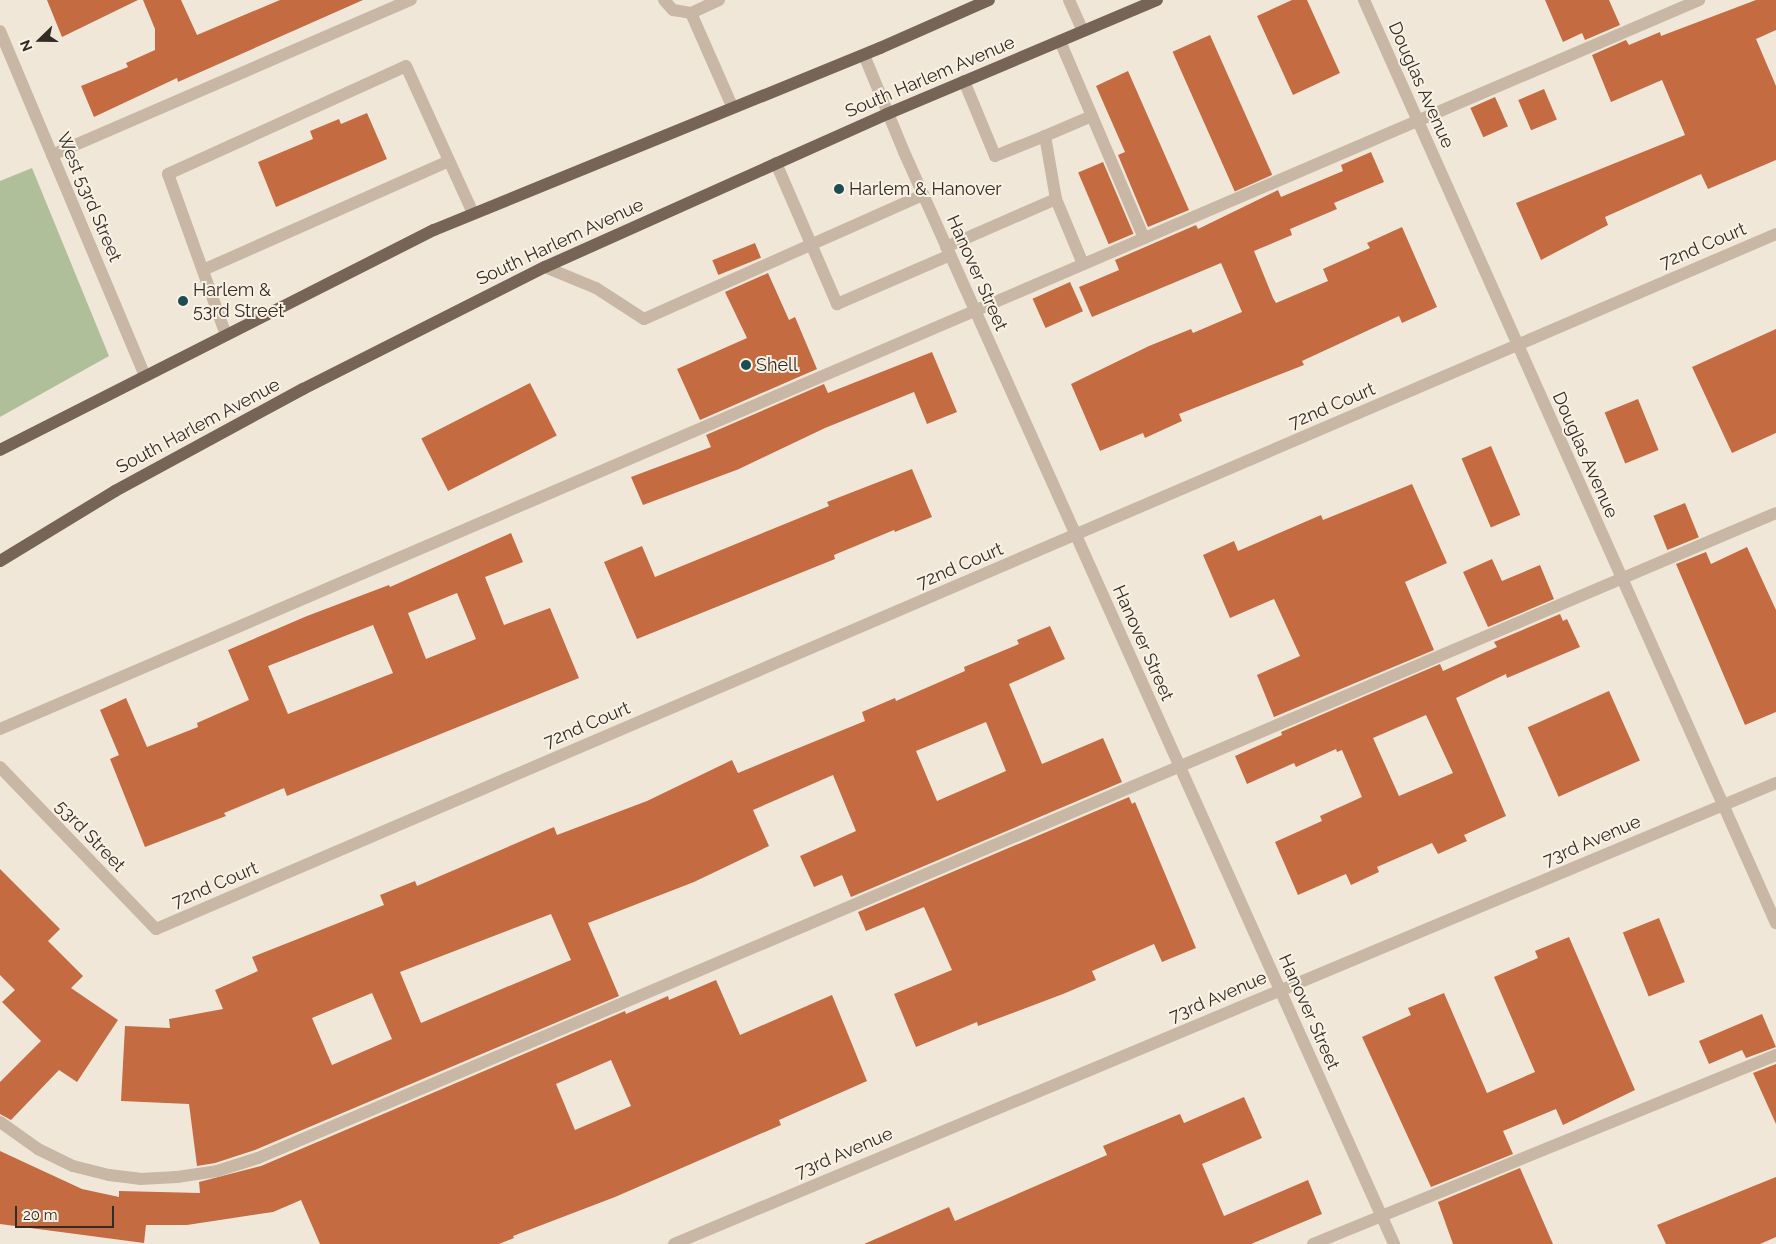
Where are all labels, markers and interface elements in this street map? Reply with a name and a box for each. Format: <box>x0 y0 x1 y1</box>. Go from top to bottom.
north arrow <box>15 15 65 65</box>
street label: Douglas Avenue <box>1383 18 1459 152</box>
street label: South Harlem Avenue <box>842 31 1018 123</box>
text: N <box>17 38 36 54</box>
street label: West 53rd Street <box>52 129 126 265</box>
place label: Harlem & Hanover <box>849 178 1002 200</box>
marker: Harlem & Hanover <box>833 183 845 195</box>
street label: South Harlem Avenue <box>473 194 647 290</box>
street label: Hanover Street <box>942 212 1012 334</box>
street label: 72nd Court <box>1657 218 1749 274</box>
place label: Harlem & 53rd Street <box>193 280 284 322</box>
marker: Harlem & 53rd Street <box>177 295 189 307</box>
place label: Shell <box>756 354 798 376</box>
marker: Shell <box>740 359 752 371</box>
street label: South Harlem Avenue <box>112 374 284 478</box>
street label: 72nd Court <box>1286 378 1378 434</box>
street label: Douglas Avenue <box>1547 388 1623 522</box>
street label: 72nd Court <box>914 538 1006 594</box>
street label: Hanover Street <box>1108 582 1178 704</box>
street label: 72nd Court <box>541 697 633 753</box>
street label: 53rd Street <box>51 796 129 876</box>
street label: 73rd Avenue <box>1540 811 1644 871</box>
street label: 72nd Court <box>169 857 261 913</box>
street label: Hanover Street <box>1274 951 1344 1073</box>
street label: 73rd Avenue <box>1166 967 1270 1027</box>
street label: 73rd Avenue <box>792 1123 896 1183</box>
scale bar <box>18 1196 116 1228</box>
text: 20 m <box>23 1206 58 1224</box>

